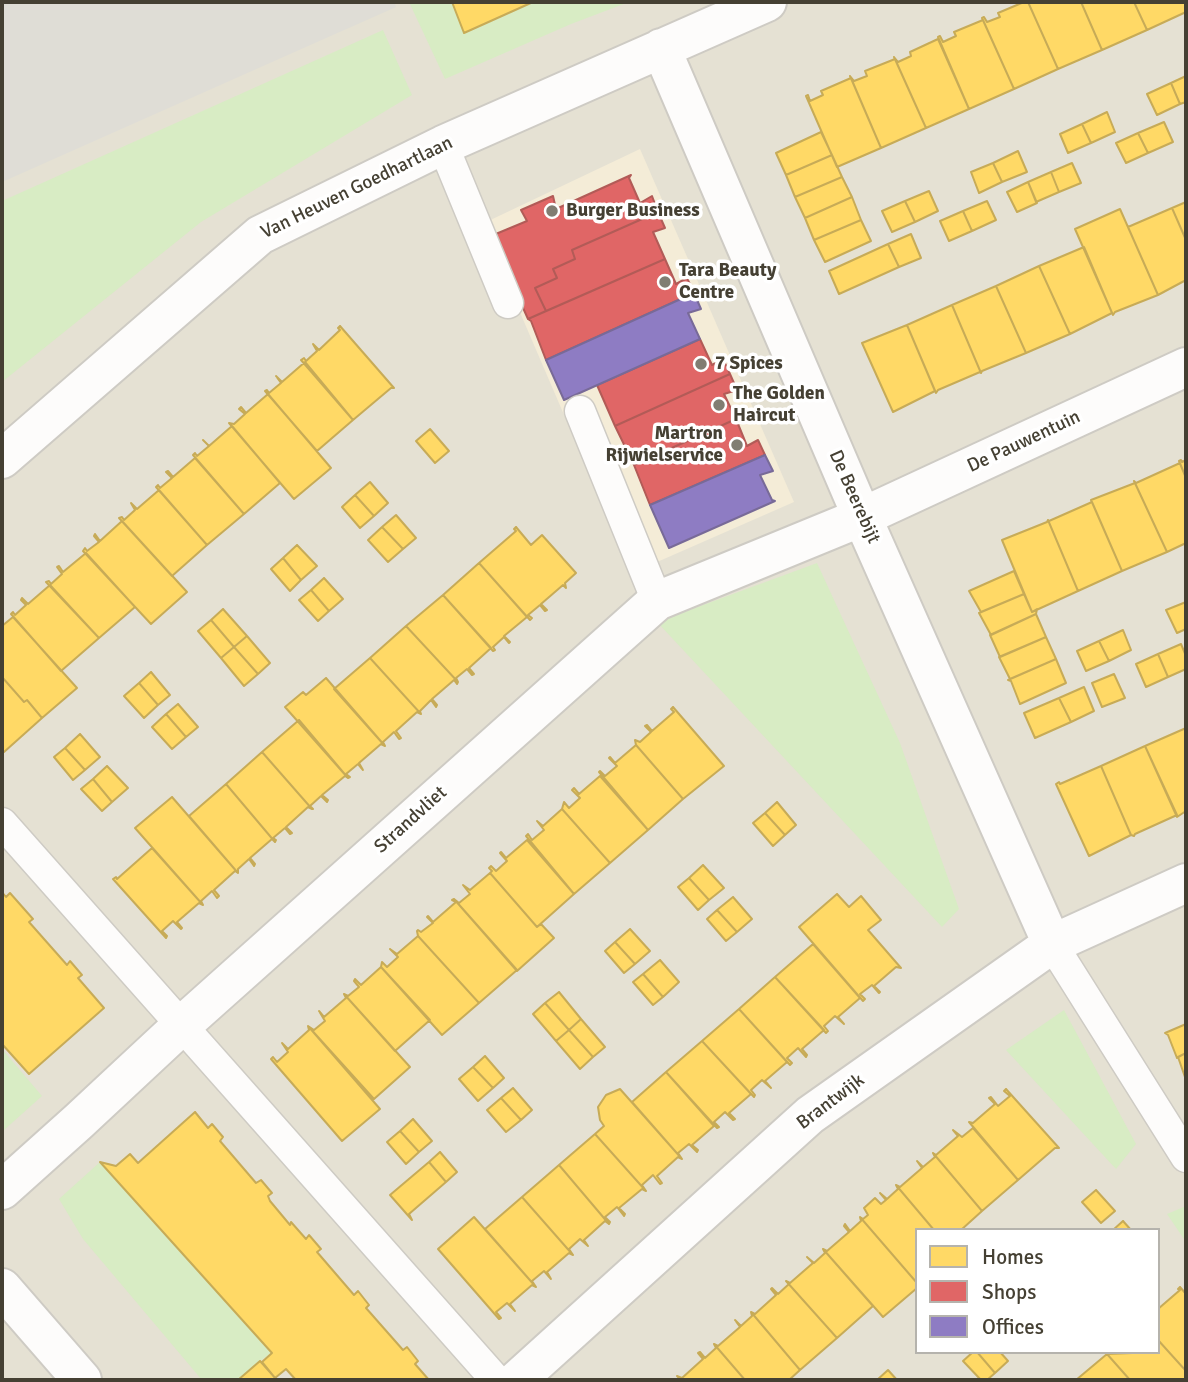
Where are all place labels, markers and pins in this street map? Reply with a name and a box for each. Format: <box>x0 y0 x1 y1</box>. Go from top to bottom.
place label: Burger Business <box>566 200 700 222</box>
marker: Burger Business <box>544 203 560 219</box>
place label: Tara Beauty Centre <box>679 260 776 304</box>
marker: Tara Beauty Centre <box>657 274 673 290</box>
place label: 7 Spices <box>715 353 783 375</box>
marker: 7 Spices <box>693 356 709 372</box>
place label: The Golden Haircut <box>733 383 825 427</box>
marker: The Golden Haircut <box>711 397 727 413</box>
place label: Martron Rijwielservice <box>605 423 723 467</box>
marker: Martron Rijwielservice <box>729 437 745 453</box>

